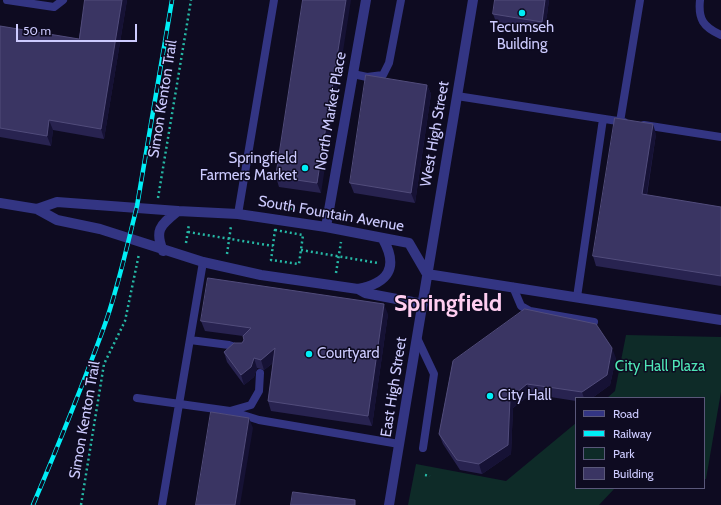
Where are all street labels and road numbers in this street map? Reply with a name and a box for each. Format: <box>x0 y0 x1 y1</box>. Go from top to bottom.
street label: Simon Kenton Trail <box>145 39 181 159</box>
street label: North Market Place <box>312 50 350 172</box>
street label: West High Street <box>417 80 453 188</box>
street label: South Fountain Avenue <box>257 192 405 236</box>
street label: East High Street <box>377 336 411 438</box>
street label: Simon Kenton Trail <box>66 360 104 480</box>

